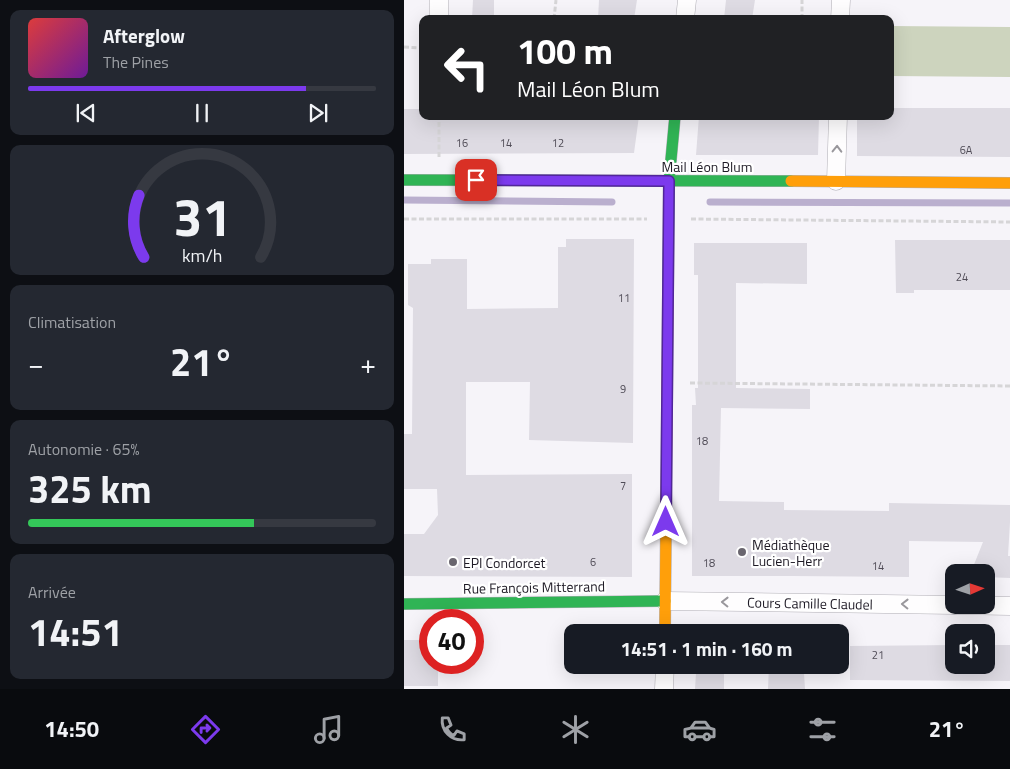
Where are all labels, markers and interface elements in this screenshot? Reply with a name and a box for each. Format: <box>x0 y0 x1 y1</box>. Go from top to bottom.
text: Afterglow <box>103 21 185 50</box>
text: 100 m <box>517 24 613 78</box>
icon: left <box>434 35 499 100</box>
text: The Pines <box>103 50 169 74</box>
text: Mail Léon Blum <box>517 72 660 106</box>
icon: previous <box>72 99 100 127</box>
icon: pause <box>188 99 216 127</box>
icon: next <box>304 99 332 127</box>
house number: 16 <box>456 135 468 151</box>
house number: 14 <box>500 135 512 151</box>
house number: 12 <box>552 135 564 151</box>
house number: 6A <box>960 142 973 158</box>
one-way arrow <box>832 144 842 152</box>
street label: Mail Léon Blum <box>662 156 752 177</box>
pin <box>455 159 497 201</box>
icon: arrive <box>462 166 490 194</box>
text: 31 <box>173 177 231 256</box>
text: km/h <box>182 242 222 269</box>
house number: 24 <box>956 269 968 285</box>
house number: 11 <box>618 290 630 306</box>
text: Climatisation <box>28 310 116 334</box>
text: 21° <box>170 333 234 391</box>
text: − <box>28 342 44 385</box>
text: + <box>360 342 376 385</box>
house number: 9 <box>620 381 626 397</box>
house number: 18 <box>696 433 708 449</box>
text: Autonomie · 65% <box>28 437 140 461</box>
text: 325 km <box>28 460 152 518</box>
house number: 7 <box>620 478 626 494</box>
position arrow <box>639 495 691 547</box>
place label: Médiathèque Lucien-Herr <box>752 534 830 571</box>
marker: Médiathèque Lucien-Herr <box>736 546 748 558</box>
place label: EPI Condorcet <box>463 552 546 573</box>
house number: 6 <box>590 554 596 570</box>
house number: 18 <box>703 555 715 571</box>
marker: EPI Condorcet <box>447 556 459 568</box>
house number: 14 <box>872 558 884 574</box>
north arrow <box>945 564 995 614</box>
map controls <box>945 564 995 674</box>
street label: Rue François Mitterrand <box>463 575 605 599</box>
text: Arrivée <box>28 580 76 604</box>
street label: Cours Camille Claudel <box>747 591 873 615</box>
one-way arrow <box>721 597 729 607</box>
one-way arrow <box>901 599 909 609</box>
text: 14:51 <box>28 603 123 661</box>
speed limit sign: 40 <box>419 609 484 674</box>
button: sound <box>945 624 995 674</box>
text: 14:51 · 1 min · 160 m <box>620 634 793 663</box>
house number: 21 <box>872 647 884 663</box>
text: 14:50 <box>44 712 99 746</box>
icon: directions <box>188 712 223 747</box>
icon: music <box>311 712 346 747</box>
icon: phone <box>435 712 470 747</box>
icon: climate <box>558 712 593 747</box>
icon: car <box>682 712 717 747</box>
icon: filters <box>805 712 840 747</box>
text: 21° <box>929 712 966 746</box>

